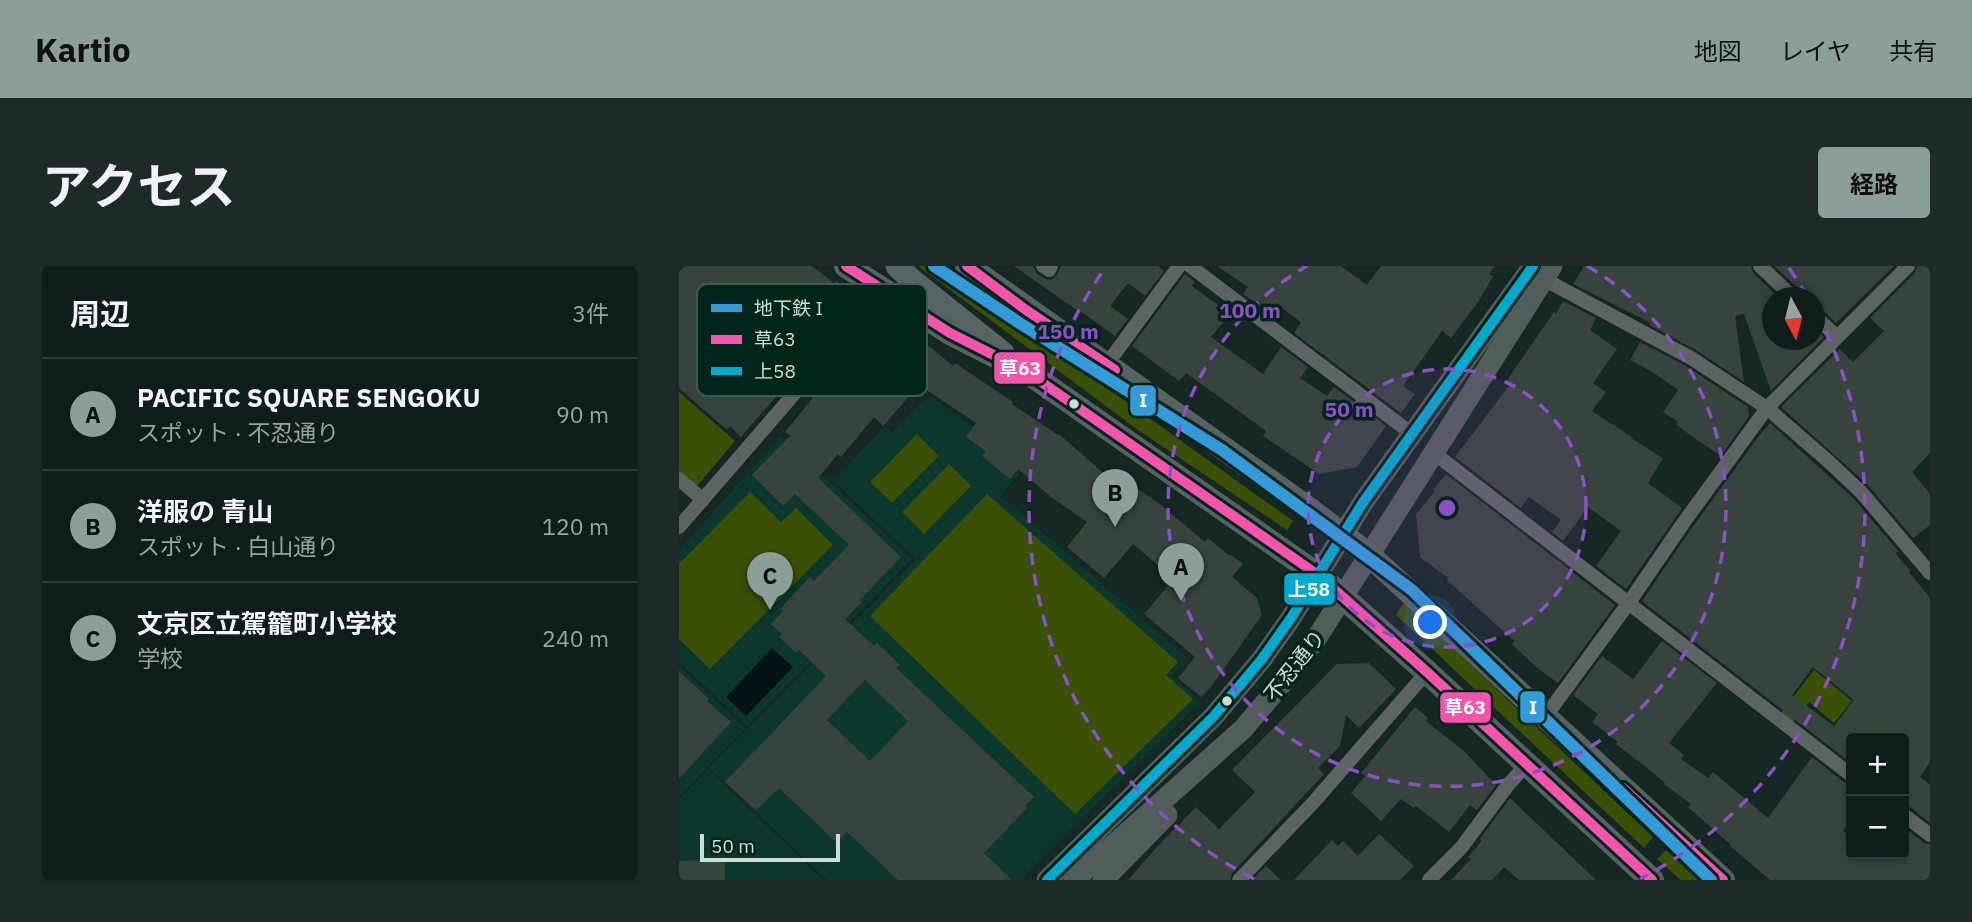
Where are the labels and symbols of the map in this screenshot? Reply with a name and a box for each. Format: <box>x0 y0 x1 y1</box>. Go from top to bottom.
legend <box>697 284 927 396</box>
north arrow <box>1762 287 1825 350</box>
text: 地下鉄 I <box>754 296 823 320</box>
text: 100 m <box>1219 296 1281 324</box>
text: 150 m <box>1037 317 1099 345</box>
text: 草63 <box>754 327 796 351</box>
line badge: 草63 <box>993 351 1046 385</box>
text: 草63 <box>999 356 1041 380</box>
text: 上58 <box>754 359 796 383</box>
line badge: I <box>1129 384 1157 417</box>
text: I <box>1139 388 1147 412</box>
text: 50 m <box>1325 395 1373 423</box>
unlabelled marker <box>1067 397 1081 411</box>
pin: B <box>1092 469 1138 527</box>
centre of rings <box>1435 496 1459 520</box>
pin: A <box>1158 543 1204 601</box>
pin: C <box>747 552 793 610</box>
line badge: 上58 <box>1283 572 1336 606</box>
text: 上58 <box>1288 577 1330 601</box>
your location <box>1413 605 1447 639</box>
street label: 不忍通り <box>1257 623 1331 707</box>
line badge: I <box>1519 690 1546 724</box>
line badge: 草63 <box>1439 691 1492 724</box>
unlabelled marker <box>1220 694 1234 708</box>
text: 草63 <box>1444 695 1486 719</box>
text: I <box>1529 695 1537 719</box>
scale bar <box>700 831 840 863</box>

